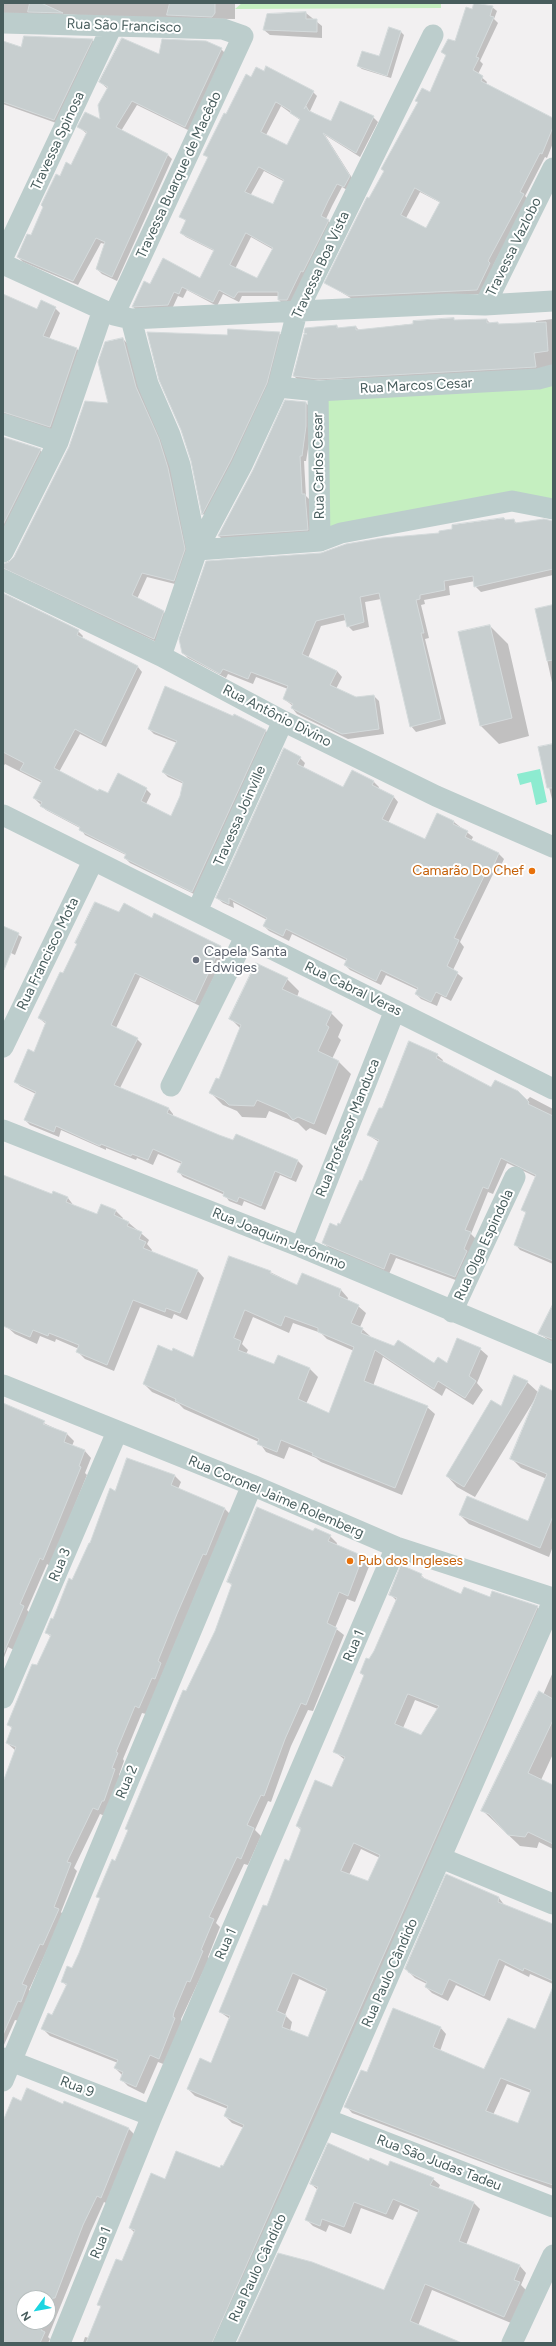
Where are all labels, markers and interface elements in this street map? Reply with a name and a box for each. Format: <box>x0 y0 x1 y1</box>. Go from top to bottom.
street label: Rua São Francisco <box>66 16 182 36</box>
street label: Travessa Spinosa <box>28 89 88 193</box>
street label: Travessa Buarque de Macêdo <box>133 89 225 261</box>
street label: Travessa Vazlobo <box>483 195 545 299</box>
street label: Travessa Boa Vista <box>289 209 353 321</box>
street label: Rua Marcos Cesar <box>359 375 473 397</box>
street label: Rua Carlos Cesar <box>310 413 328 519</box>
street label: Rua Antônio Divino <box>220 681 334 751</box>
street label: Travessa Joinville <box>210 763 270 869</box>
place label: Camarão Do Chef <box>412 863 524 879</box>
marker: Camarão Do Chef <box>527 866 537 876</box>
street label: Rua Francisco Mota <box>13 895 83 1013</box>
place label: Capela Santa Edwiges <box>204 944 287 976</box>
marker: Capela Santa Edwiges <box>191 955 201 965</box>
street label: Rua Cabral Veras <box>302 958 404 1020</box>
street label: Rua Professor Manduca <box>313 1056 383 1200</box>
street label: Rua Olga Espindola <box>451 1187 517 1303</box>
street label: Rua Joaquim Jerônimo <box>210 1204 348 1274</box>
street label: Rua Coronel Jaime Rolemberg <box>186 1452 366 1542</box>
street label: Rua 3 <box>45 1546 75 1584</box>
place label: Pub dos Ingleses <box>358 1553 463 1569</box>
marker: Pub dos Ingleses <box>345 1556 355 1566</box>
street label: Rua 1 <box>340 1628 368 1664</box>
street label: Rua 2 <box>112 1763 142 1801</box>
street label: Rua Paulo Cândido <box>358 1916 422 2030</box>
street label: Rua 1 <box>212 1926 240 1962</box>
street label: Rua 9 <box>58 2073 96 2101</box>
street label: Rua São Judas Tadeu <box>374 2131 504 2195</box>
street label: Rua Paulo Cândido <box>226 2211 290 2325</box>
street label: Rua 1 <box>87 2225 115 2261</box>
north arrow <box>16 2290 56 2330</box>
text: N <box>18 2309 34 2323</box>

